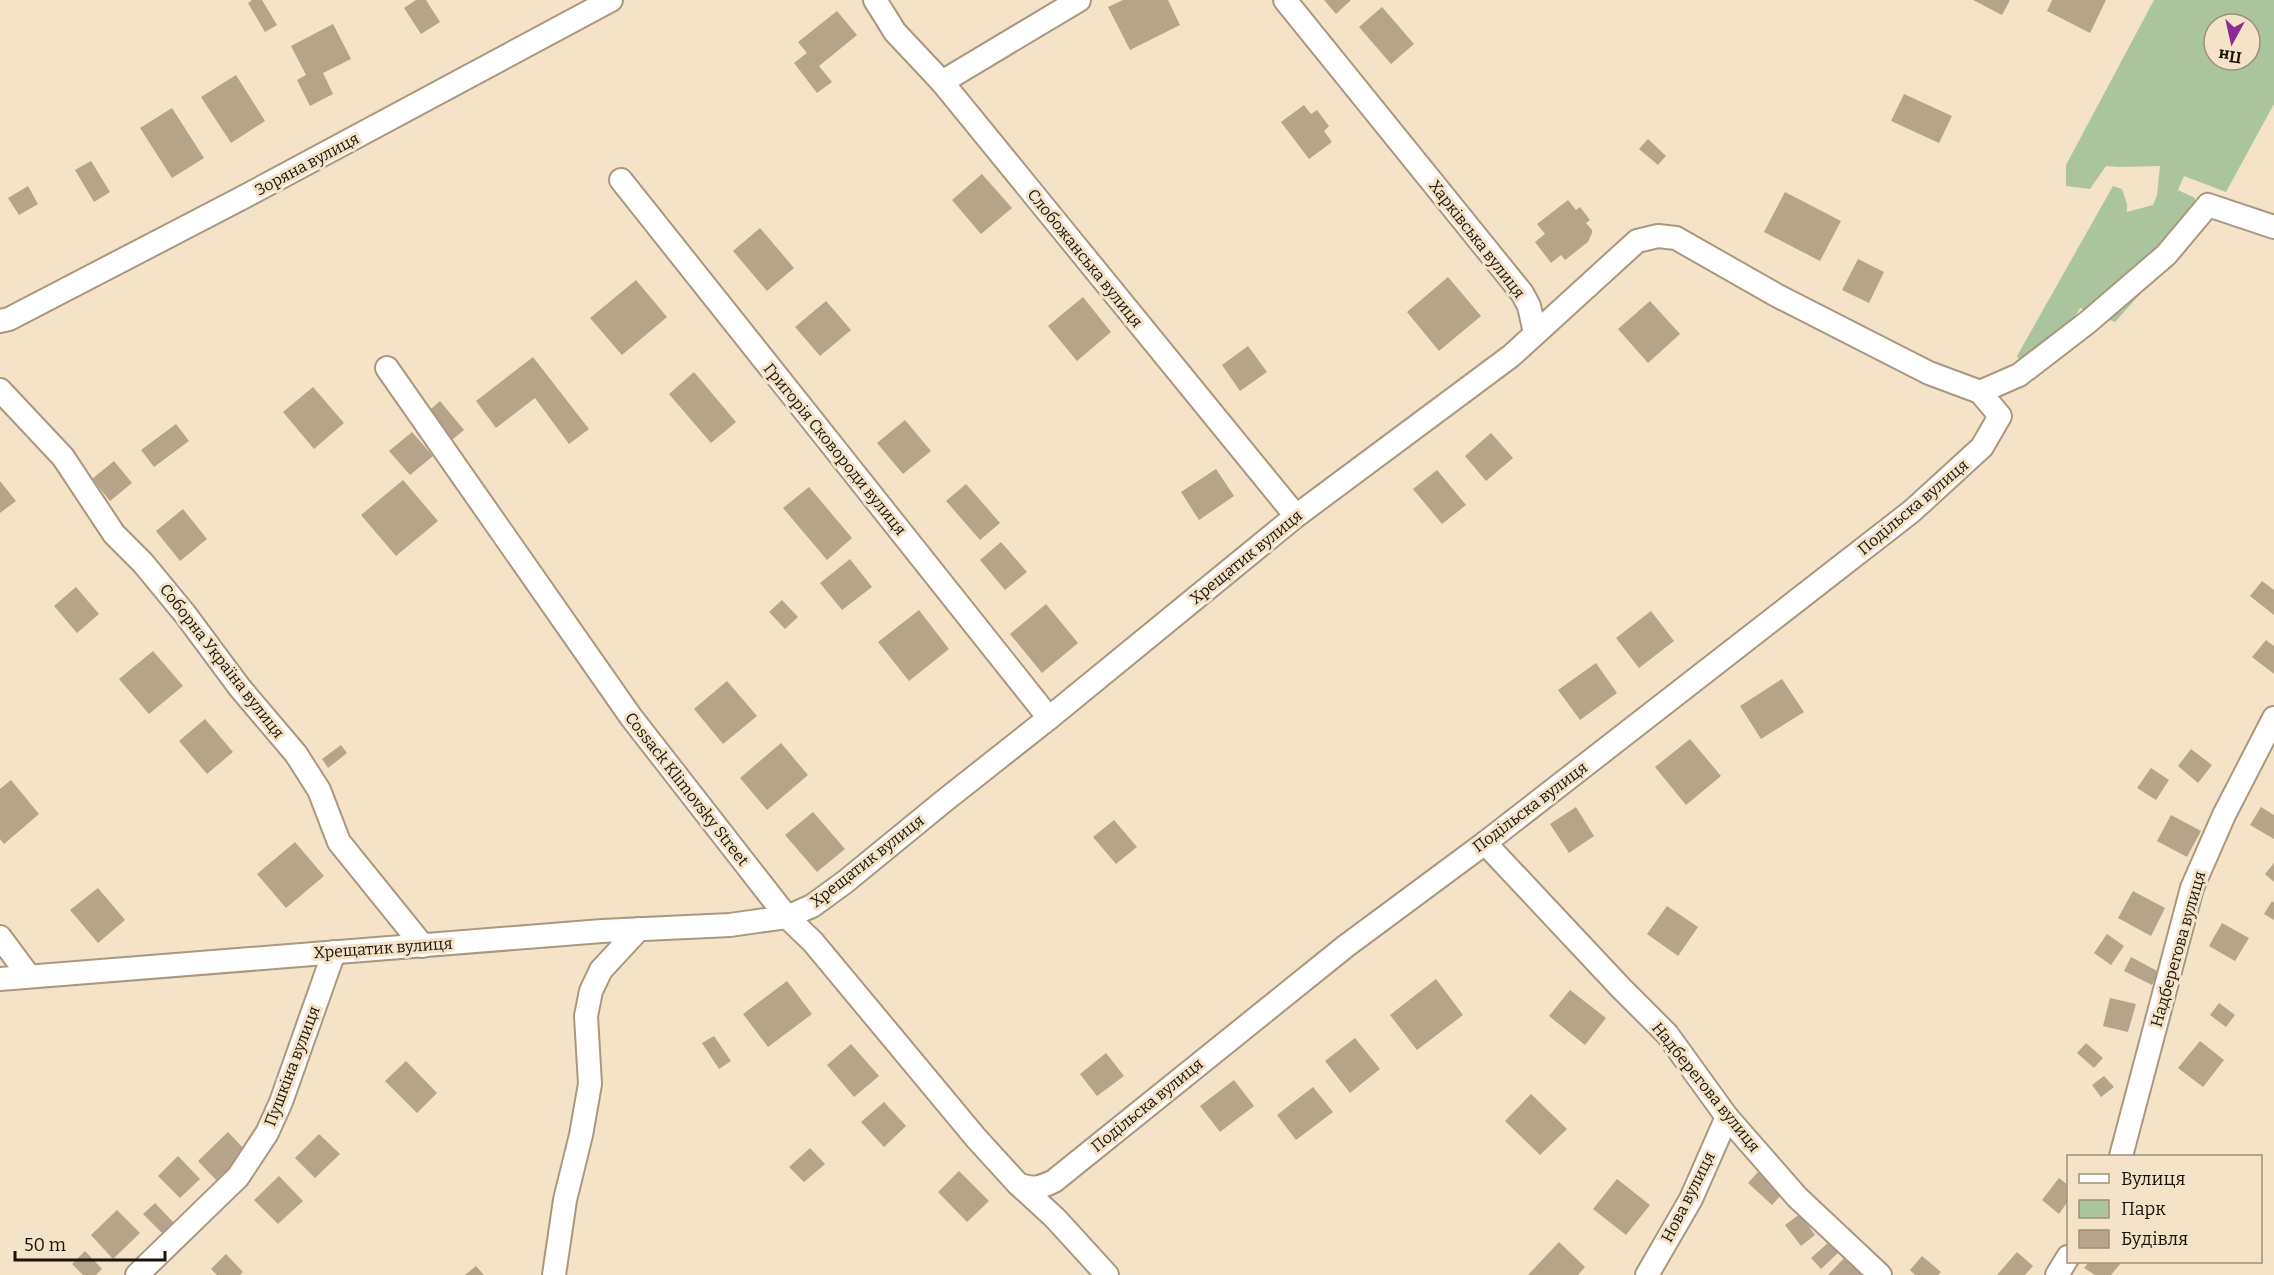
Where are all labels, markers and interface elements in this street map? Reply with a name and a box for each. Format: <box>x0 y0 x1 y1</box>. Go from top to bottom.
north arrow <box>2202 12 2262 72</box>
text: Пн <box>2217 45 2243 67</box>
street label: Зоряна вулиця <box>252 129 362 199</box>
street label: Харківська вулиця <box>1425 176 1529 302</box>
street label: Слобожанська вулиця <box>1023 185 1147 331</box>
street label: Григорія Сковороди вулиця <box>760 359 910 539</box>
street label: Подільска вулиця <box>1854 455 1972 559</box>
street label: Хрещатик вулиця <box>1186 506 1306 608</box>
street label: Соборна Україна вулиця <box>156 580 288 742</box>
street label: Cossack Klimovsky Street <box>621 708 753 870</box>
street label: Подільска вулиця <box>1469 758 1591 856</box>
street label: Хрещатик вулиця <box>806 811 928 911</box>
street label: Надберегова вулиця <box>2147 869 2209 1029</box>
street label: Хрещатик вулиця <box>313 934 453 962</box>
street label: Пушкіна вулиця <box>260 1003 324 1129</box>
street label: Надберегова вулиця <box>1648 1018 1764 1156</box>
street label: Подільска вулиця <box>1087 1054 1207 1156</box>
street label: Нова вулиця <box>1657 1149 1719 1245</box>
legend <box>2067 1155 2262 1263</box>
text: Вулиця <box>2121 1168 2185 1190</box>
text: Парк <box>2121 1198 2166 1220</box>
scale bar <box>15 1224 165 1262</box>
text: Будівля <box>2121 1228 2188 1250</box>
text: 50 m <box>24 1234 66 1256</box>

